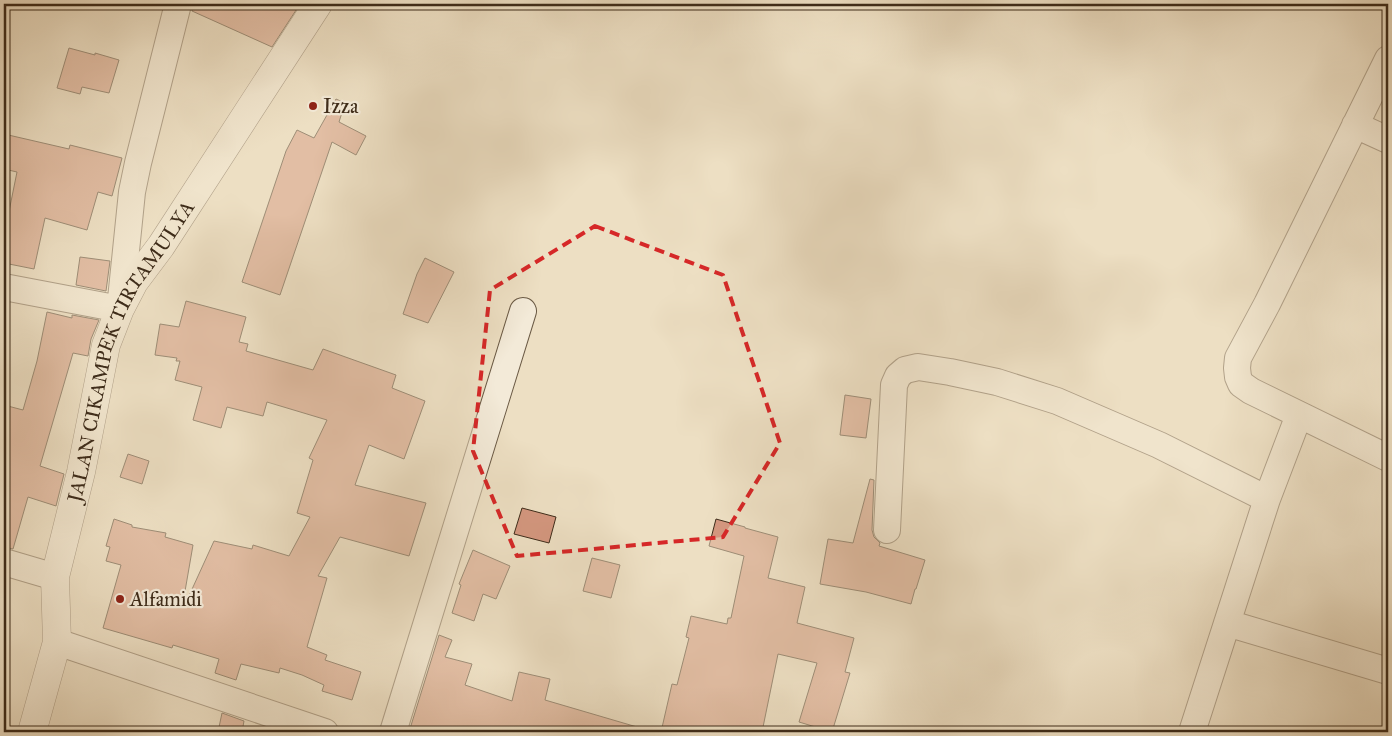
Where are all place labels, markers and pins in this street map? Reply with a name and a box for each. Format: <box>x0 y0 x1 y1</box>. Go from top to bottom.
place label: Izza <box>323 94 359 118</box>
marker: Izza <box>307 100 319 112</box>
place label: Alfamidi <box>129 587 202 611</box>
marker: Alfamidi <box>114 593 126 605</box>

